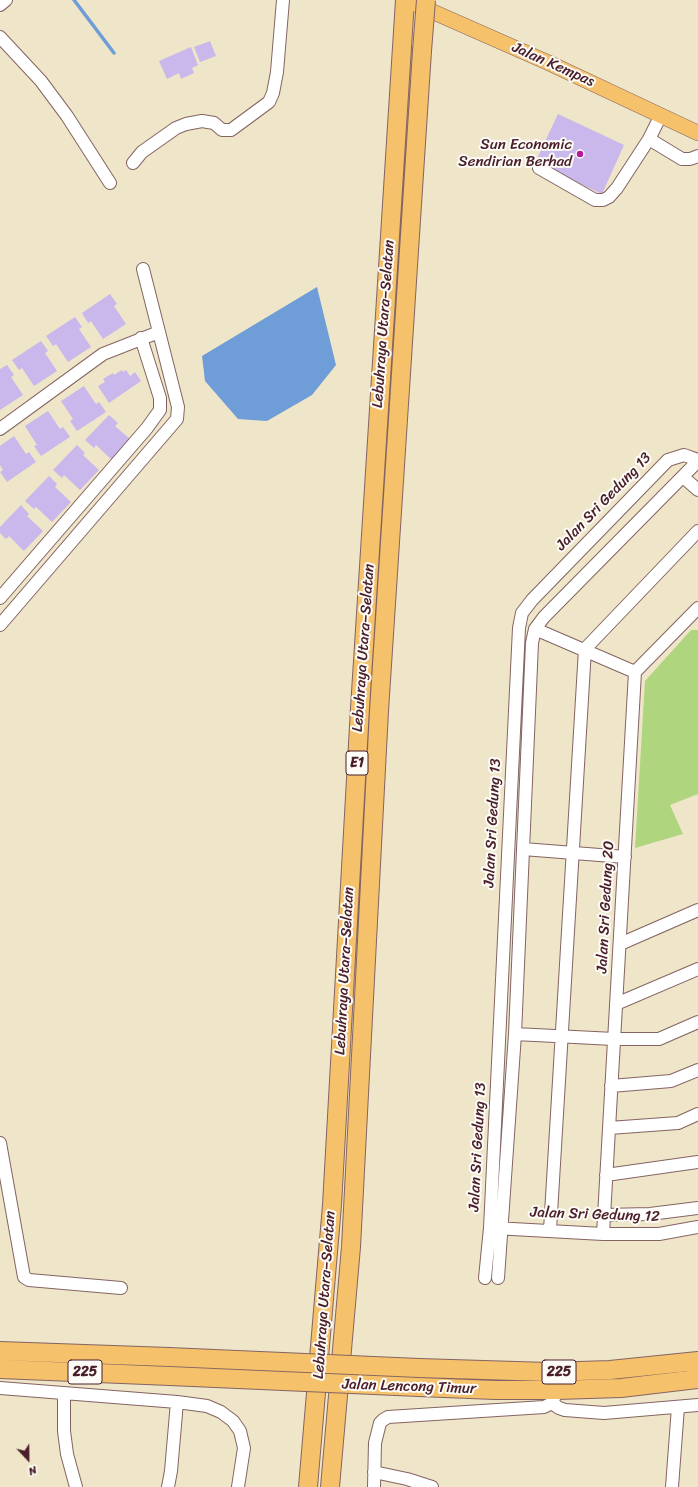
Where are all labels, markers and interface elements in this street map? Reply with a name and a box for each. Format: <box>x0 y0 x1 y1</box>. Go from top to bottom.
street label: Jalan Kempas <box>509 39 597 91</box>
place label: Sun Economic Sendirian Berhad <box>458 136 572 171</box>
marker: Sun Economic Sendirian Berhad <box>575 149 585 159</box>
street label: Lebuhraya Utara–Selatan <box>369 239 399 409</box>
street label: Jalan Sri Gedung 13 <box>553 449 655 555</box>
street label: Lebuhraya Utara–Selatan <box>349 563 379 733</box>
road number: E1 <box>346 751 368 775</box>
street label: Jalan Sri Gedung 13 <box>481 758 505 888</box>
street label: Jalan Sri Gedung 20 <box>594 840 618 974</box>
street label: Lebuhraya Utara–Selatan <box>332 886 358 1056</box>
street label: Jalan Sri Gedung 13 <box>466 1082 490 1212</box>
street label: Jalan Sri Gedung 12 <box>530 1204 660 1226</box>
street label: Lebuhraya Utara–Selatan <box>310 1210 340 1380</box>
road number: 225 <box>68 1360 102 1384</box>
road number: 225 <box>542 1360 576 1384</box>
street label: Jalan Lencong Timur <box>342 1376 476 1398</box>
north arrow <box>8 1439 48 1479</box>
text: N <box>26 1460 40 1481</box>

